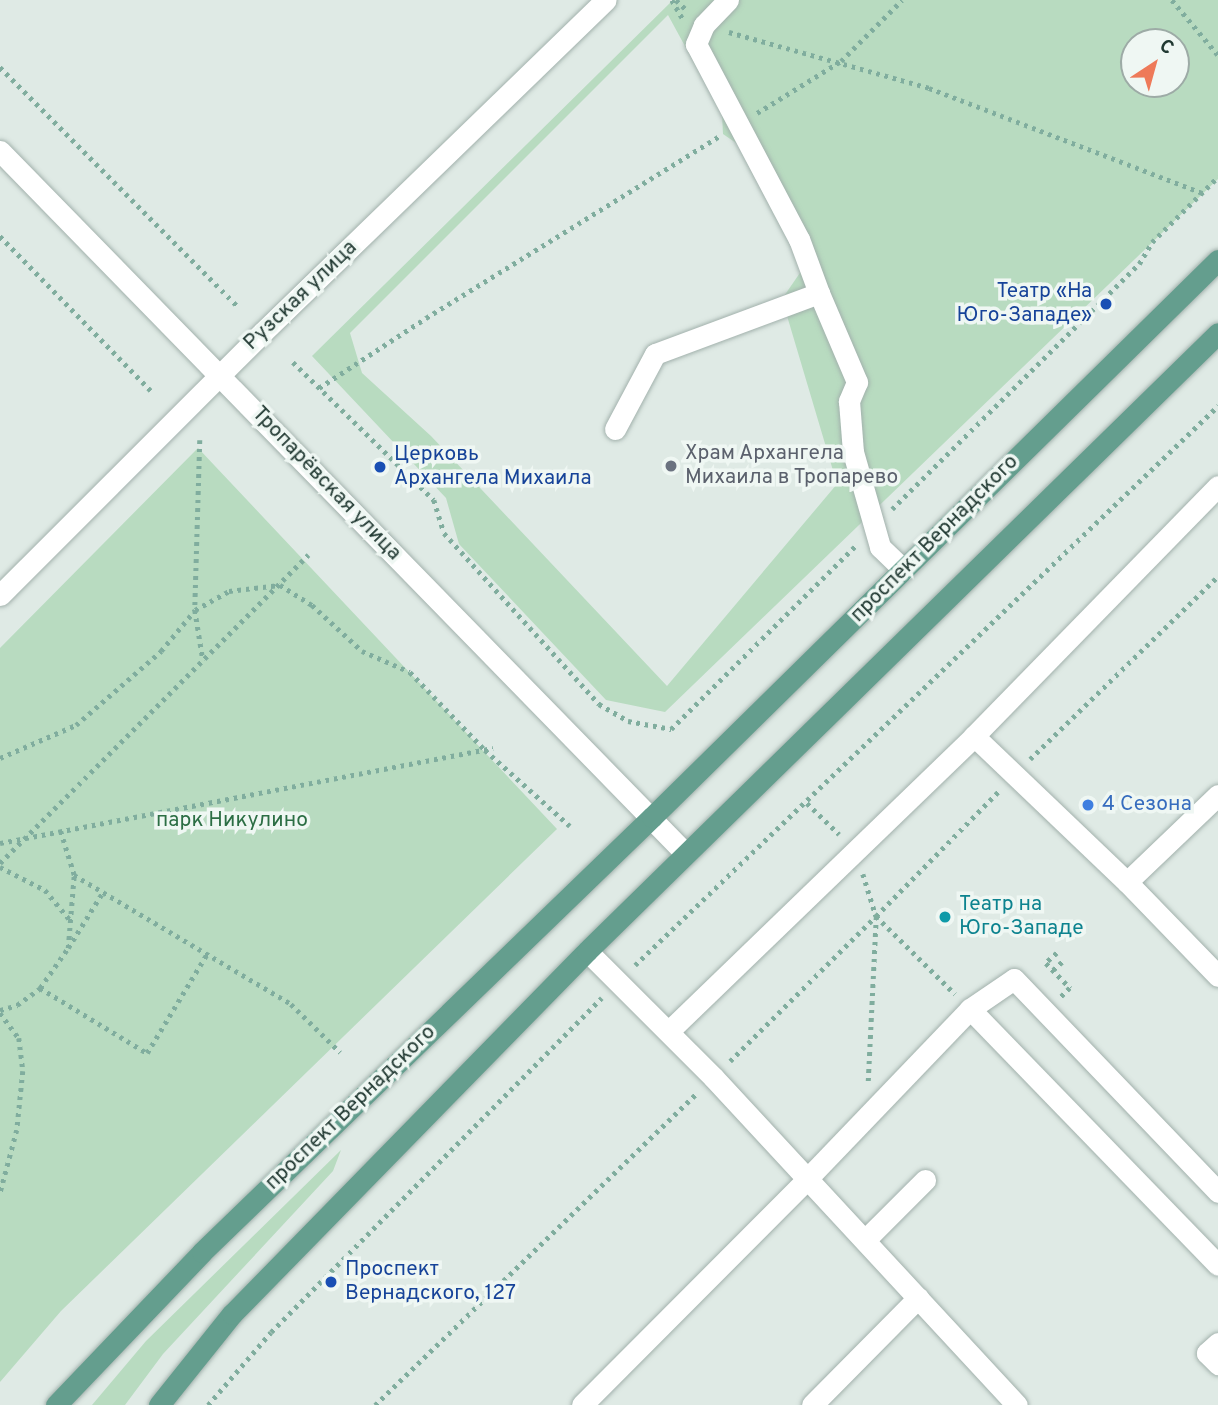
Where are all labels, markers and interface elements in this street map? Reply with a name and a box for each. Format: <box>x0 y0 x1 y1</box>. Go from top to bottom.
north arrow <box>1120 28 1190 98</box>
text: С <box>1154 34 1178 61</box>
street label: Рузская улица <box>239 236 363 356</box>
place label: Театр «На Юго-Западе» <box>957 279 1092 329</box>
marker: Театр «На Юго-Западе» <box>1098 296 1114 312</box>
street label: Тропарёвская улица <box>246 402 406 566</box>
place label: Храм Архангела Михаила в Тропарево <box>685 441 899 491</box>
place label: Церковь Архангела Михаила <box>394 442 592 492</box>
street label: проспект Вернадского <box>846 450 1024 628</box>
marker: Храм Архангела Михаила в Тропарево <box>663 458 679 474</box>
marker: Церковь Архангела Михаила <box>372 459 388 475</box>
place label: 4 Сезона <box>1102 792 1192 818</box>
marker: 4 Сезона <box>1080 797 1096 813</box>
park label: парк Никулино <box>156 808 308 834</box>
place label: Театр на Юго-Западе <box>959 892 1084 942</box>
marker: Театр на Юго-Западе <box>937 909 953 925</box>
street label: проспект Вернадского <box>261 1020 441 1196</box>
place label: Проспект Вернадского, 127 <box>345 1257 516 1307</box>
marker: Проспект Вернадского, 127 <box>323 1274 339 1290</box>

